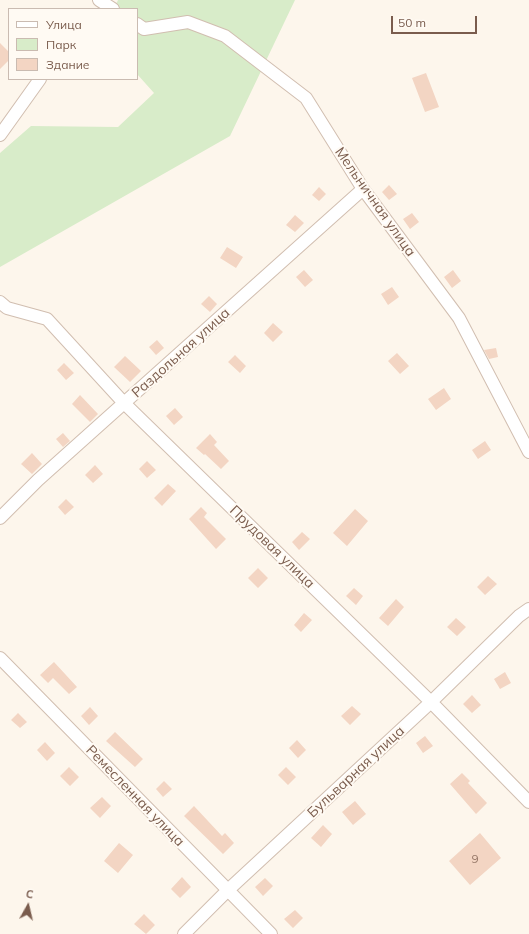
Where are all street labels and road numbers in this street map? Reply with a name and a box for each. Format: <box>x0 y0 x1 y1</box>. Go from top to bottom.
street label: Мельничная улица <box>331 144 419 260</box>
street label: Раздольная улица <box>128 305 234 401</box>
street label: Прудовая улица <box>226 502 318 592</box>
street label: Бульварная улица <box>304 723 408 821</box>
street label: Ремесленная улица <box>82 742 188 850</box>

